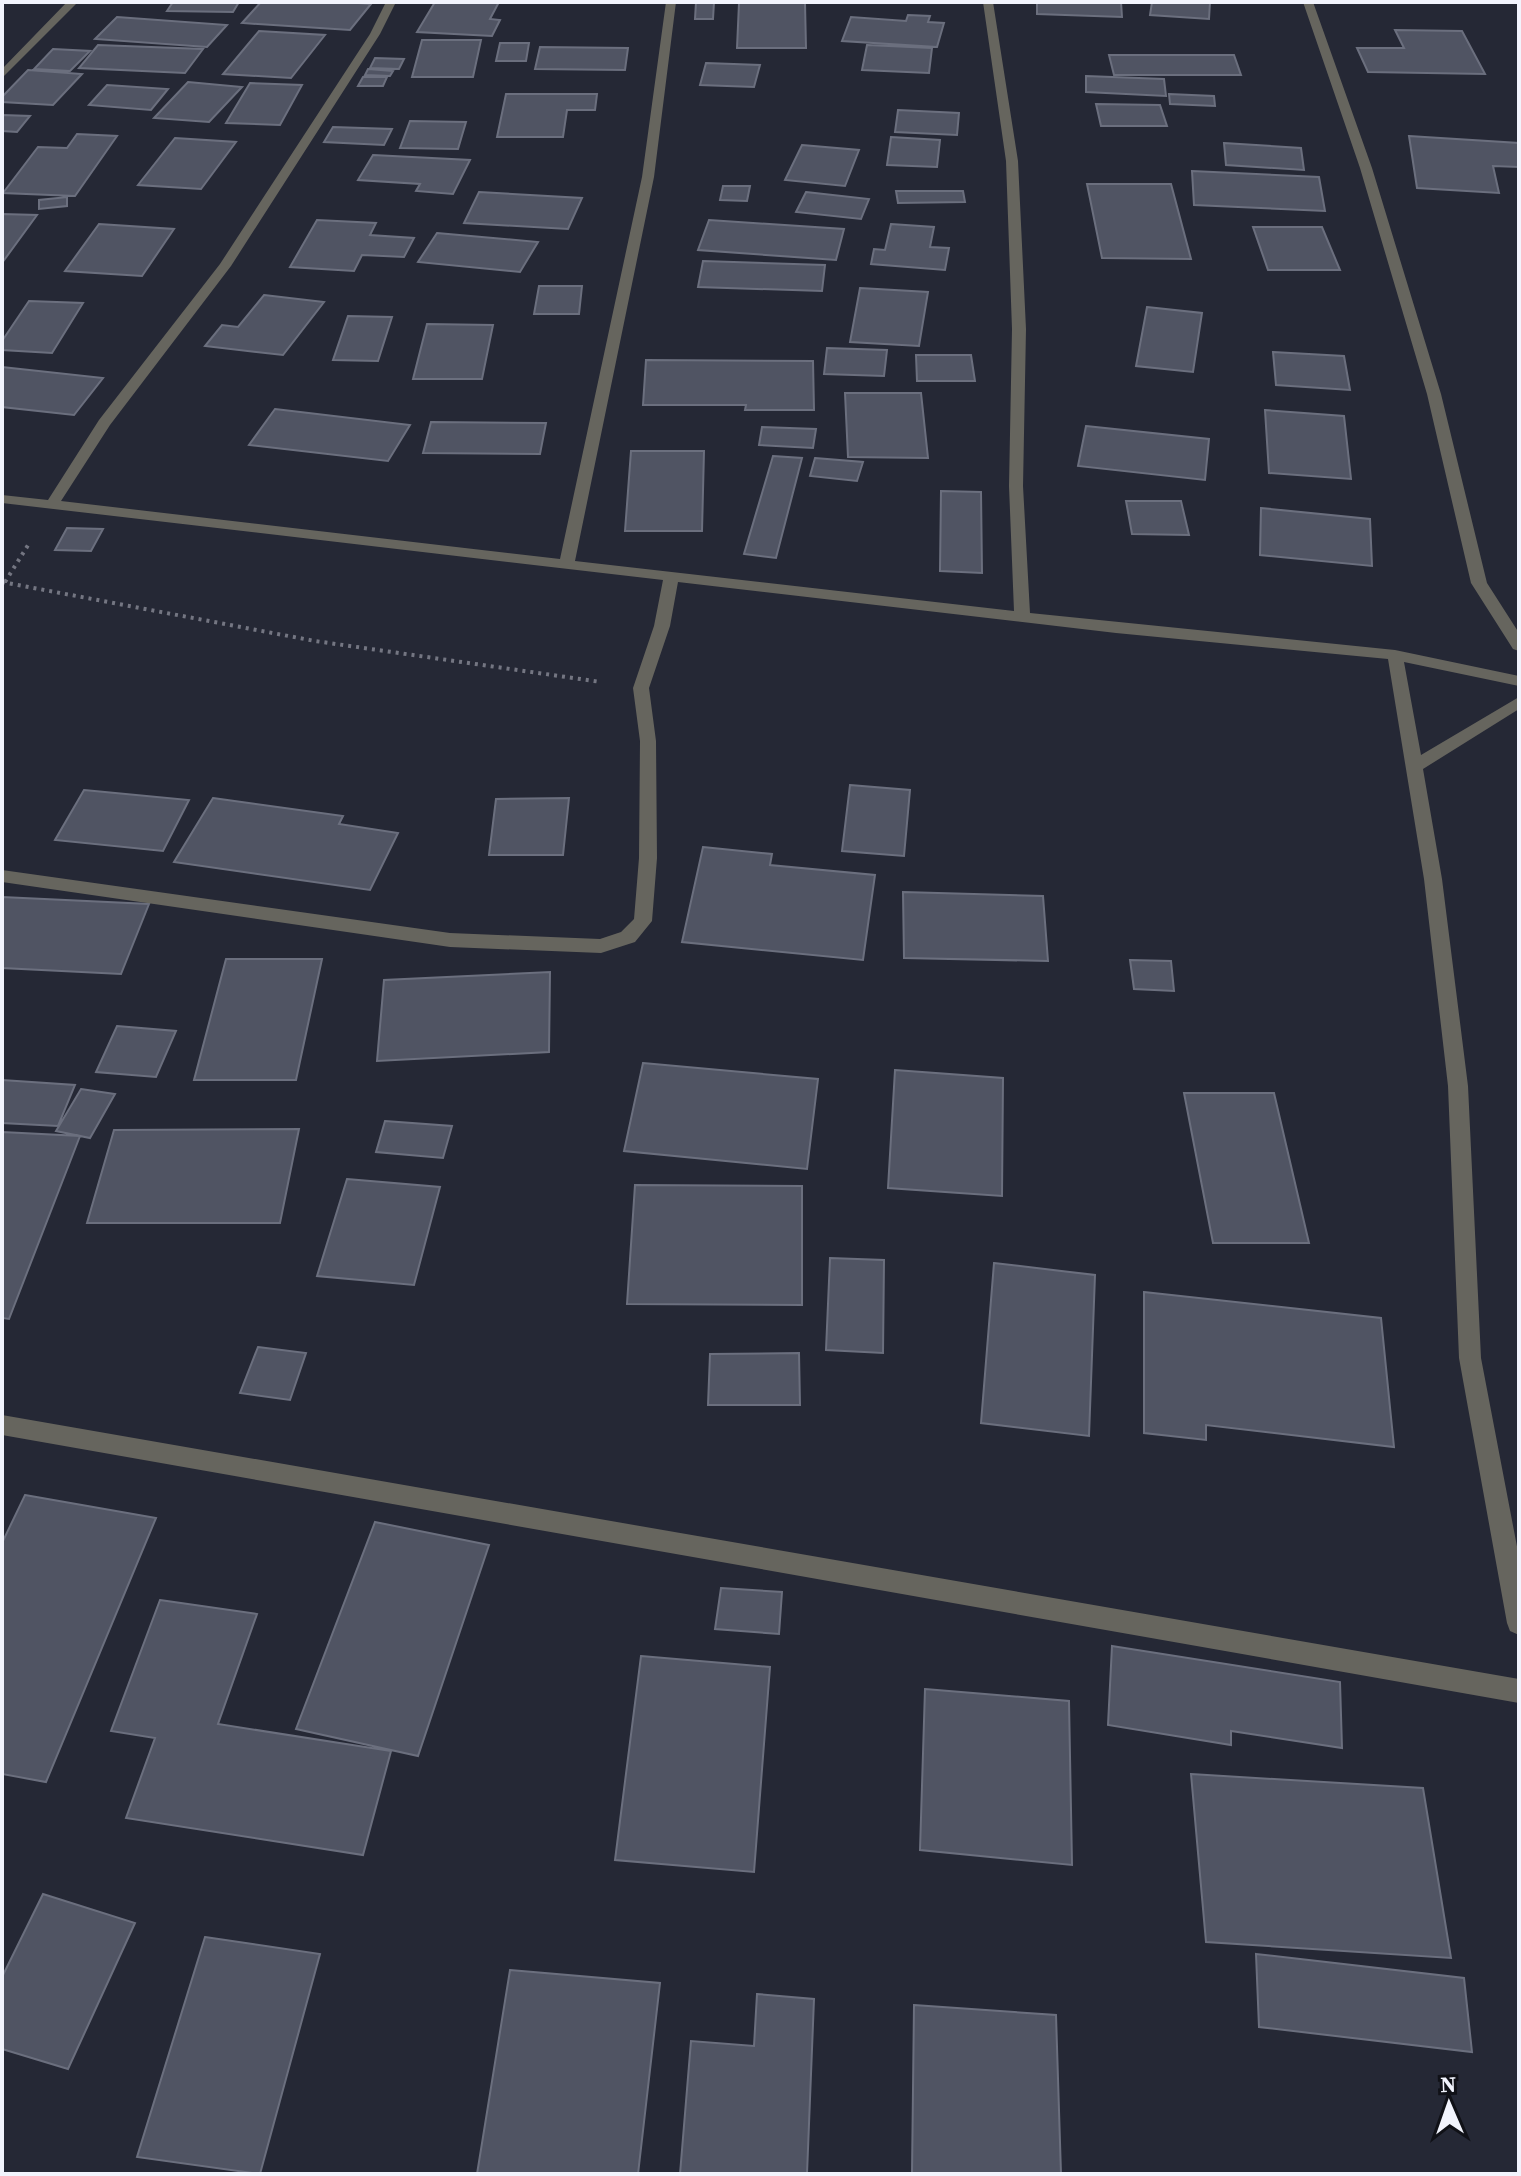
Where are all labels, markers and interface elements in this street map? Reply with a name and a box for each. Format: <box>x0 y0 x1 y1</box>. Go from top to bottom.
north arrow <box>1409 2064 1489 2144</box>
text: N <box>1440 2069 1457 2099</box>

